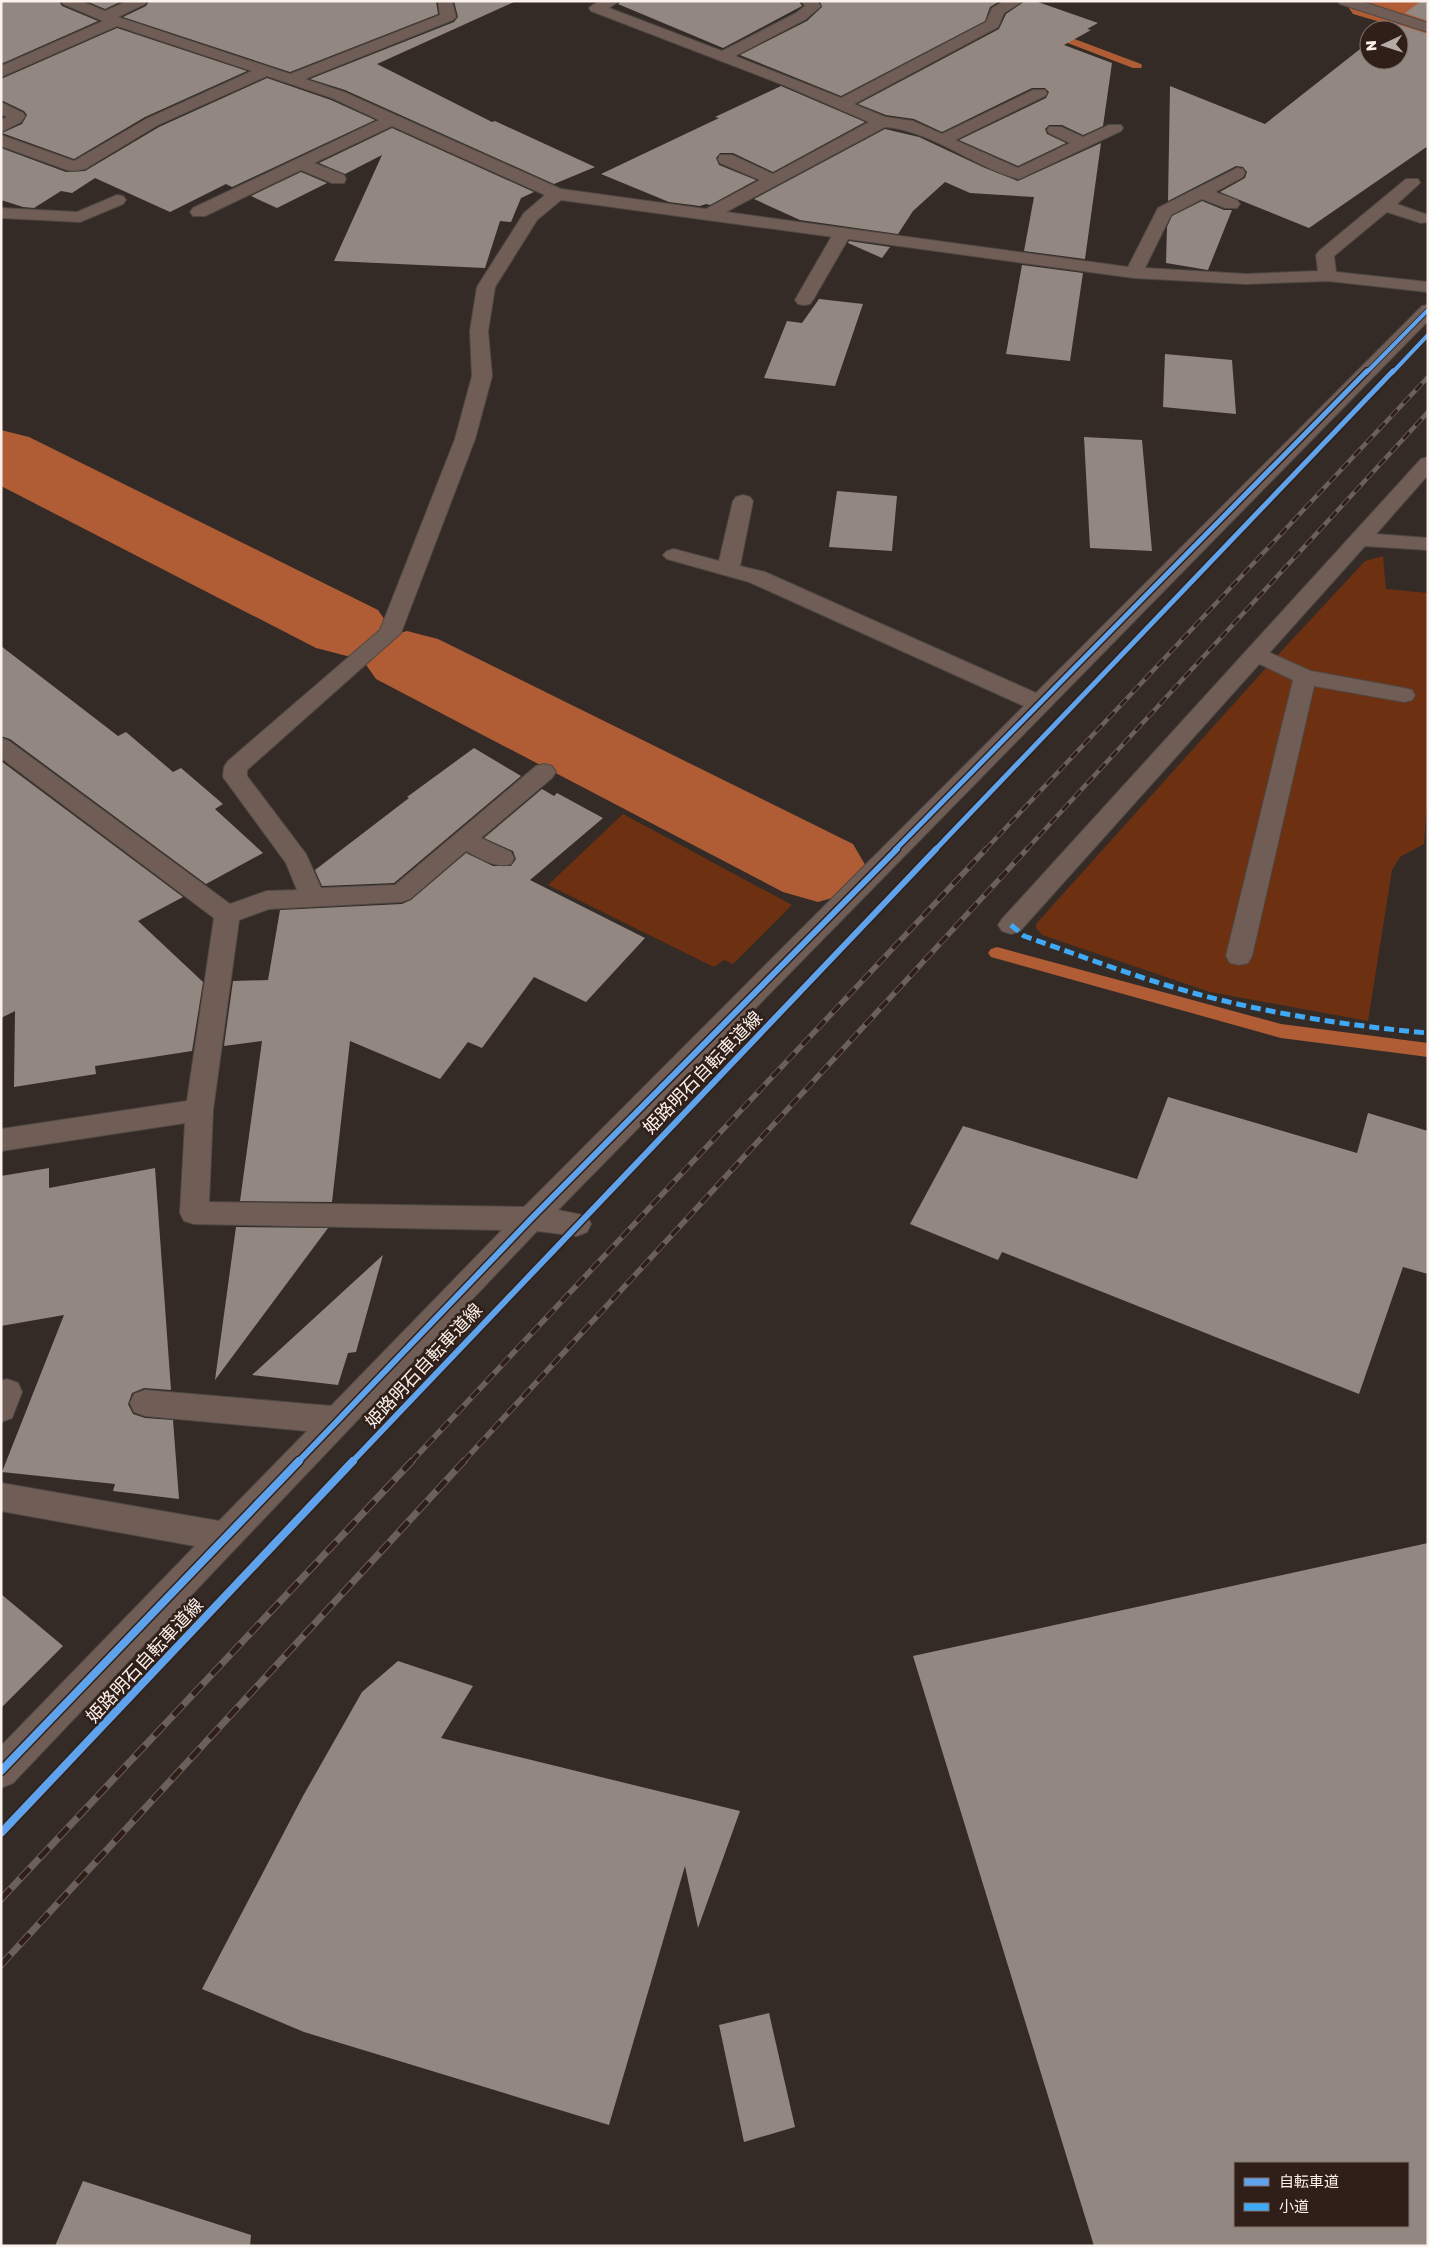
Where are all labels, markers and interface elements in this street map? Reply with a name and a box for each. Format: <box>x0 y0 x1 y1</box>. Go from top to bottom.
north arrow <box>1359 20 1409 70</box>
text: N <box>1362 40 1379 52</box>
street label: 姫路明石自転車道線 <box>638 1006 766 1138</box>
street label: 姫路明石自転車道線 <box>360 1298 486 1432</box>
street label: 姫路明石自転車道線 <box>81 1593 207 1727</box>
legend <box>1234 2162 1409 2227</box>
text: 自転車道 <box>1279 2172 1339 2190</box>
text: 小道 <box>1279 2197 1309 2215</box>

